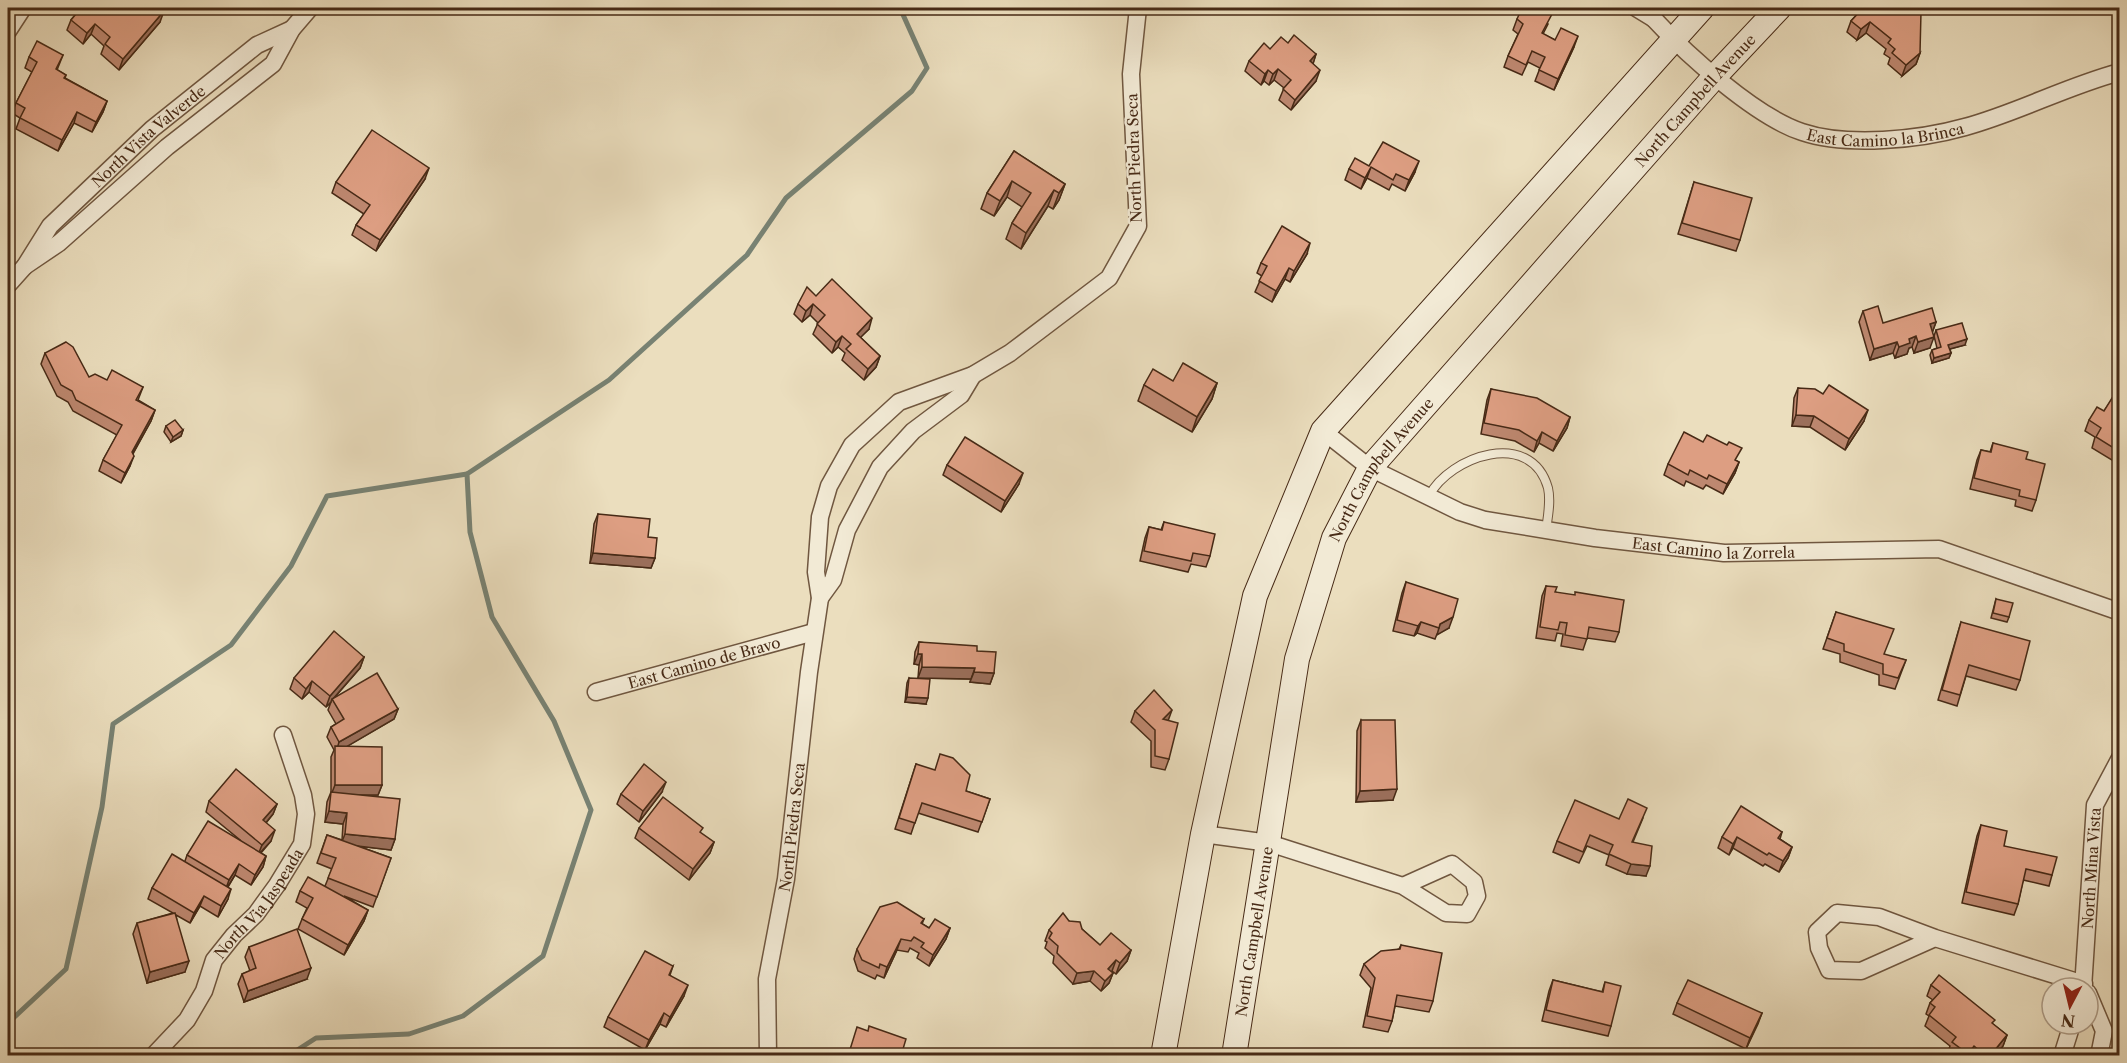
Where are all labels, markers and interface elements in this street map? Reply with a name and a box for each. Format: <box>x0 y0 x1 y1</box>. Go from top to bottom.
street label: North Campbell Avenue <box>1630 30 1759 171</box>
street label: North Vista Valverde <box>87 81 209 191</box>
street label: North Piedra Seca <box>1122 93 1146 223</box>
street label: East Camino la Brinca <box>1805 118 1966 150</box>
street label: North Campbell Avenue <box>1324 394 1437 545</box>
street label: East Camino la Zorrela <box>1631 533 1795 563</box>
street label: East Camino de Bravo <box>626 632 782 692</box>
street label: North Piedra Seca <box>774 762 808 893</box>
street label: North Mina Vista <box>2077 807 2104 930</box>
street label: North Via Jaspeada <box>210 844 307 962</box>
street label: North Campbell Avenue <box>1231 845 1277 1018</box>
north arrow <box>2040 976 2100 1036</box>
text: N <box>2060 1010 2076 1032</box>

